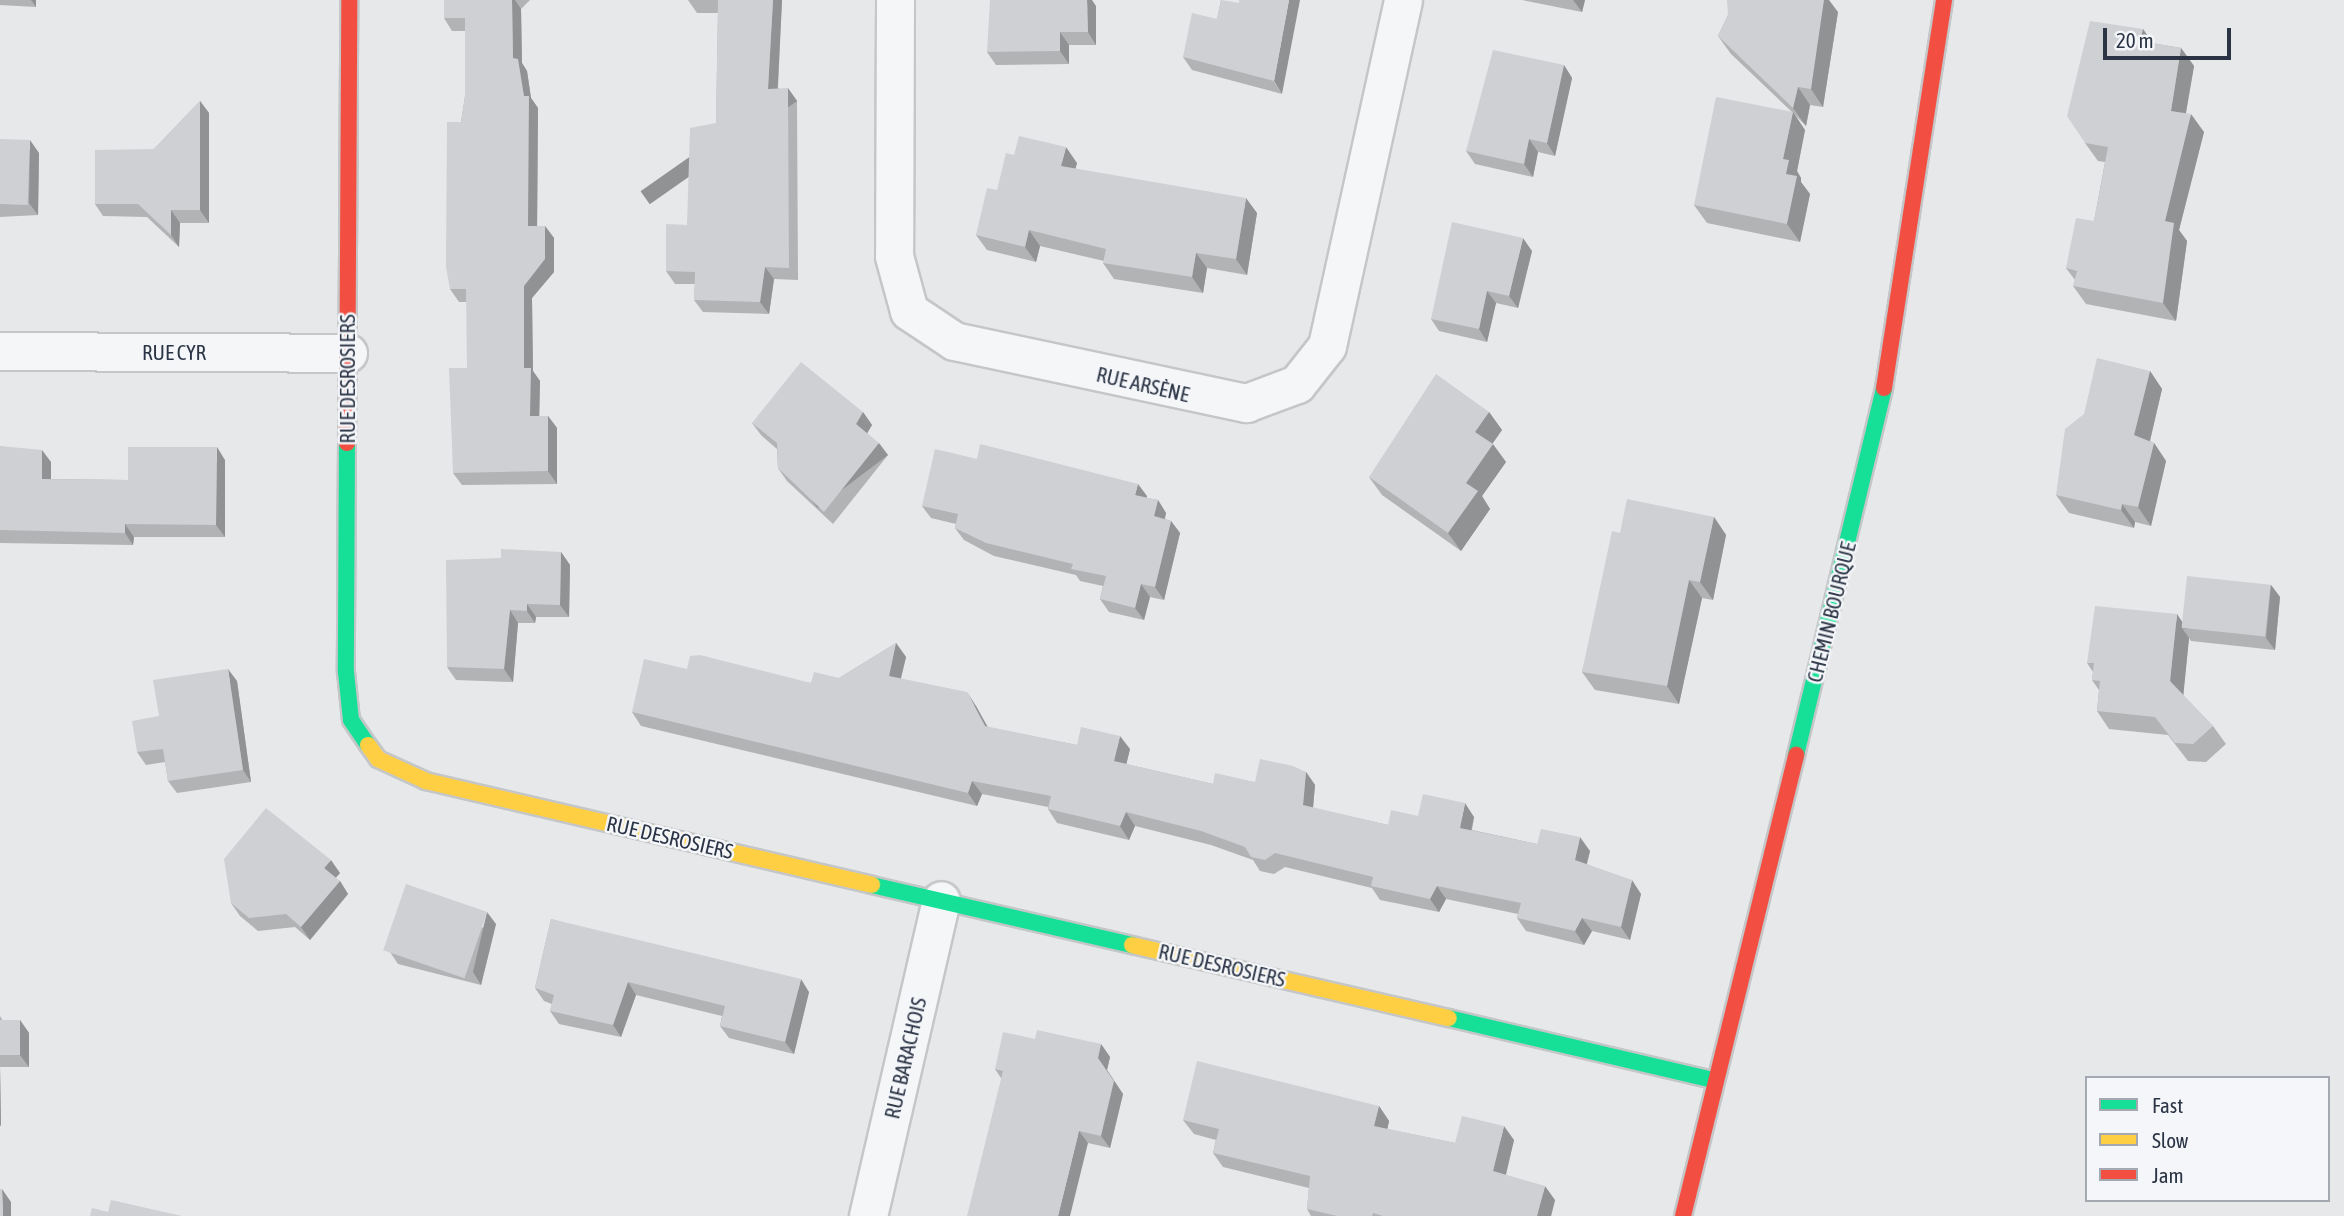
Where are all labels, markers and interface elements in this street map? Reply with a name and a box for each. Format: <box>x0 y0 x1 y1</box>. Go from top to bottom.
scale bar <box>2106 14 2234 58</box>
text: 20 m <box>2116 28 2154 52</box>
street label: RUE DESROSIERS <box>334 314 360 444</box>
street label: RUE CYR <box>142 339 206 365</box>
street label: RUE ARSÈNE <box>1094 361 1192 407</box>
street label: CHEMIN BOURQUE <box>1801 539 1861 685</box>
street label: RUE DESROSIERS <box>604 810 736 864</box>
street label: RUE DESROSIERS <box>1156 938 1288 992</box>
street label: RUE BARACHOIS <box>879 995 931 1121</box>
legend <box>2085 1076 2330 1202</box>
text: Fast <box>2152 1093 2183 1117</box>
text: Slow <box>2152 1128 2188 1152</box>
text: Jam <box>2152 1163 2184 1187</box>

